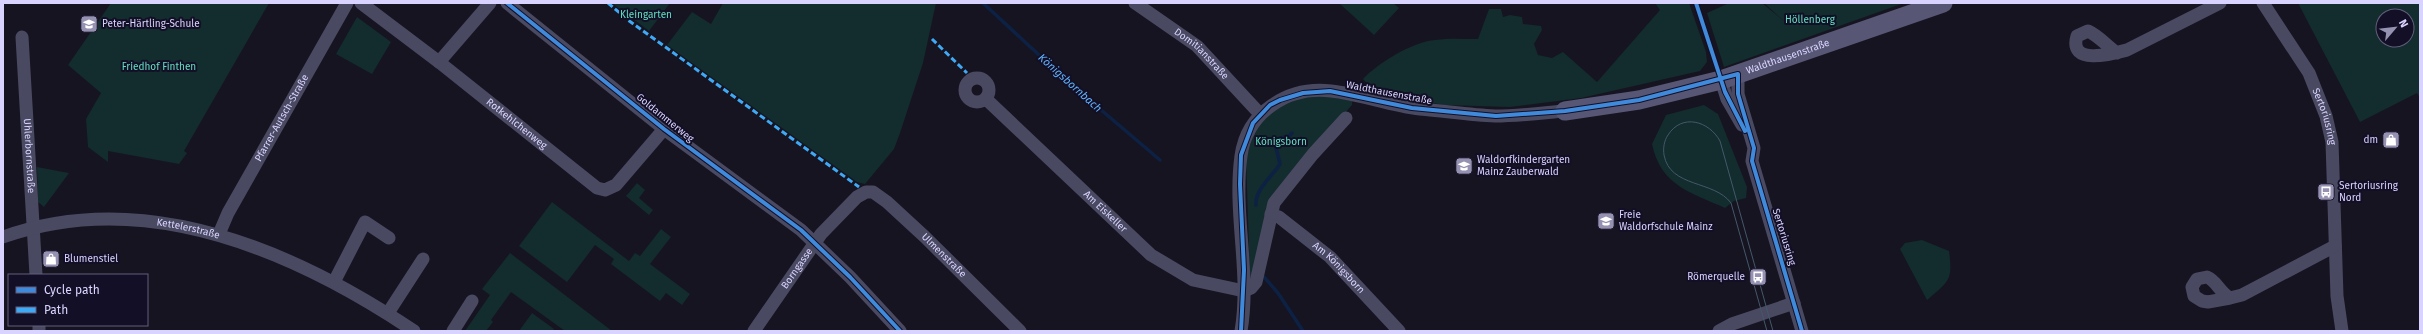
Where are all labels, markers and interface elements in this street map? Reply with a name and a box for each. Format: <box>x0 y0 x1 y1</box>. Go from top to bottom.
north arrow <box>2375 8 2415 48</box>
park label: Kleingarten <box>620 9 672 21</box>
school or university icon: Peter-Härtling-Schule <box>79 14 99 34</box>
park label: Höllenberg <box>1785 14 1836 26</box>
text: N <box>2396 17 2411 30</box>
place label: Peter-Härtling-Schule <box>102 18 200 30</box>
street label: Domitianstraße <box>1172 26 1231 82</box>
street label: Waldthausenstraße <box>1745 37 1831 77</box>
water label: Königsbornbach <box>1036 51 1104 115</box>
park label: Friedhof Finthen <box>122 61 196 73</box>
street label: Pfarrer-Autsch-Straße <box>252 72 311 164</box>
street label: Waldthausenstraße <box>1345 79 1433 107</box>
street label: Sertoriusring <box>2310 86 2338 146</box>
street label: Goldammerweg <box>634 91 697 145</box>
street label: Rotkehlchenweg <box>484 96 550 152</box>
street label: Uhlerbornstraße <box>21 118 37 194</box>
shop icon: dm <box>2381 130 2401 150</box>
place label: dm <box>2363 134 2378 146</box>
park label: Königsborn <box>1255 136 1307 148</box>
place label: Waldorfkindergarten Mainz Zauberwald <box>1477 154 1570 178</box>
school or university icon: Waldorfkindergarten Mainz Zauberwald <box>1454 156 1474 176</box>
place label: Sertoriusring Nord <box>2339 180 2399 204</box>
bus stop icon: Sertoriusring Nord <box>2316 182 2336 202</box>
street label: Am Eiskeller <box>1081 188 1130 235</box>
street label: Sertoriusring <box>1770 207 1799 268</box>
place label: Freie Waldorfschule Mainz <box>1619 209 1713 233</box>
school or university icon: Freie Waldorfschule Mainz <box>1596 211 1616 231</box>
street label: Kettelerstraße <box>156 216 221 242</box>
street label: Ulmenstraße <box>919 231 969 280</box>
street label: Am Königsborn <box>1310 240 1367 296</box>
street label: Borngasse <box>779 246 815 291</box>
shop icon: Blumenstiel <box>41 249 61 269</box>
place label: Blumenstiel <box>64 253 118 265</box>
bus stop icon: Römerquelle <box>1748 267 1768 287</box>
place label: Römerquelle <box>1687 271 1745 283</box>
legend <box>8 274 148 326</box>
text: Cycle path <box>44 283 100 297</box>
text: Path <box>44 303 68 317</box>

